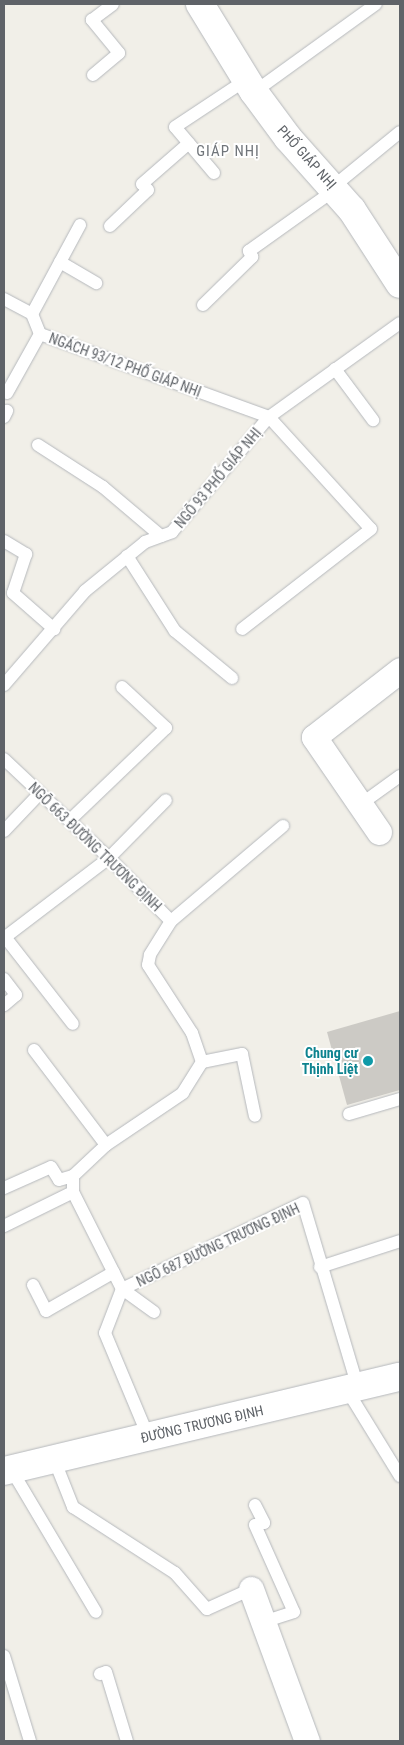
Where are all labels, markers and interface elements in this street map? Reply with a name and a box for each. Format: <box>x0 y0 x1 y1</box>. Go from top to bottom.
street label: PHỐ GIÁP NHỊ <box>274 122 340 192</box>
district label: GIÁP NHỊ <box>195 143 261 161</box>
street label: NGÁCH 93/12 PHỐ GIÁP NHỊ <box>47 330 203 400</box>
street label: NGÕ 93 PHỐ GIÁP NHỊ <box>171 425 265 531</box>
street label: NGÕ 663 ĐƯỜNG TRƯƠNG ĐỊNH <box>25 779 165 915</box>
place label: Chung cư Thịnh Liệt <box>302 1045 358 1078</box>
marker: Chung cư Thịnh Liệt <box>362 1055 374 1067</box>
street label: NGÕ 687 ĐƯỜNG TRƯƠNG ĐỊNH <box>134 1200 302 1290</box>
street label: ĐƯỜNG TRƯƠNG ĐỊNH <box>139 1402 265 1446</box>

